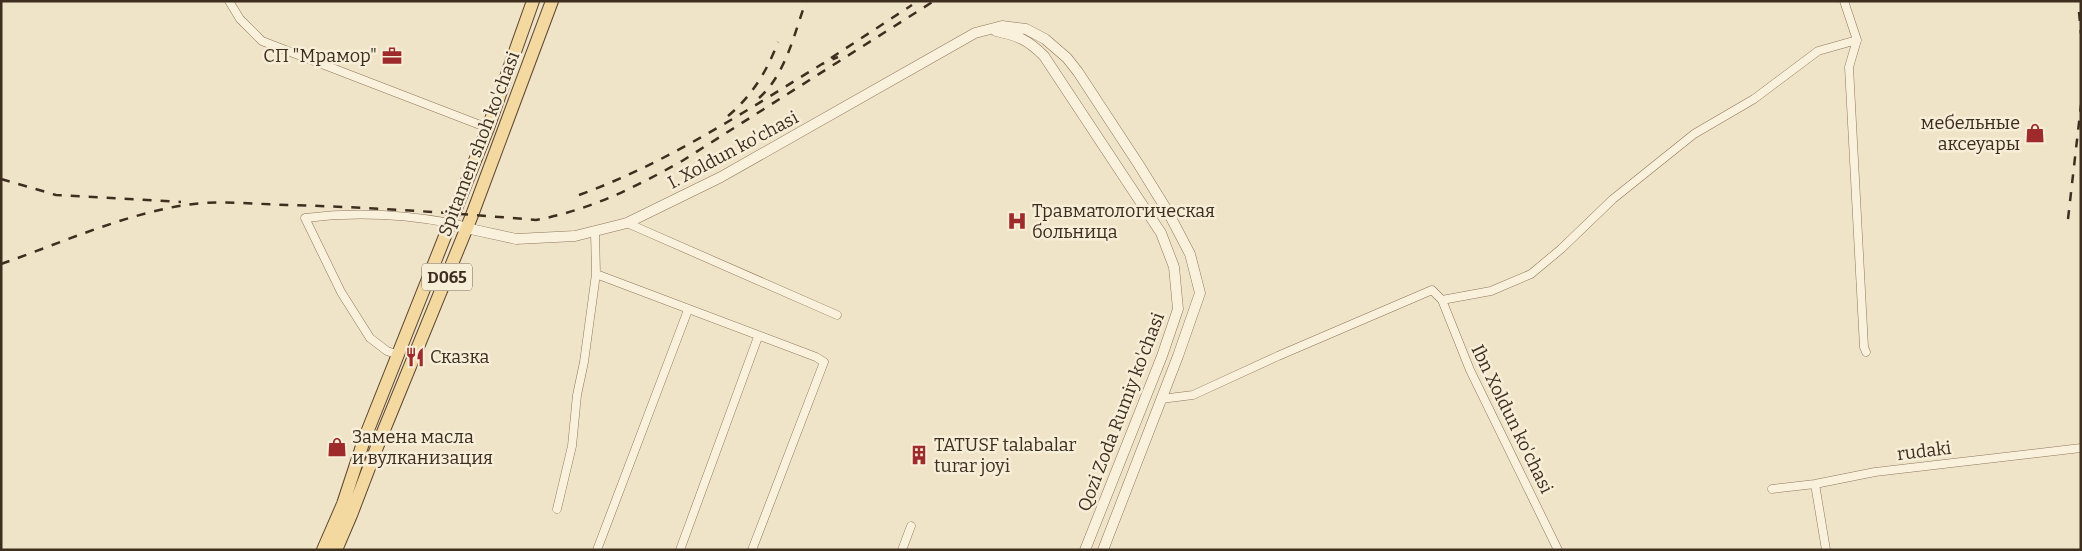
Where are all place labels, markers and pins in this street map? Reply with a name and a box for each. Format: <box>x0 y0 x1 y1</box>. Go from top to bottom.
place label: СП "Мрамор" <box>263 45 377 67</box>
office icon: СП "Мрамор" <box>381 45 403 67</box>
place label: мебельные аксеуары <box>1921 112 2020 155</box>
shop icon: мебельные аксеуары <box>2024 122 2046 144</box>
place label: Травматологическая больница <box>1032 200 1215 243</box>
hospital icon: Травматологическая больница <box>1006 210 1028 232</box>
restaurant icon: Сказка <box>404 346 426 368</box>
place label: Сказка <box>430 346 489 368</box>
place label: Замена масла и вулканизация <box>352 426 493 469</box>
place label: TATUSF talabalar turar joyi <box>934 434 1077 477</box>
shop icon: Замена масла и вулканизация <box>326 436 348 458</box>
building icon: TATUSF talabalar turar joyi <box>908 444 930 466</box>

